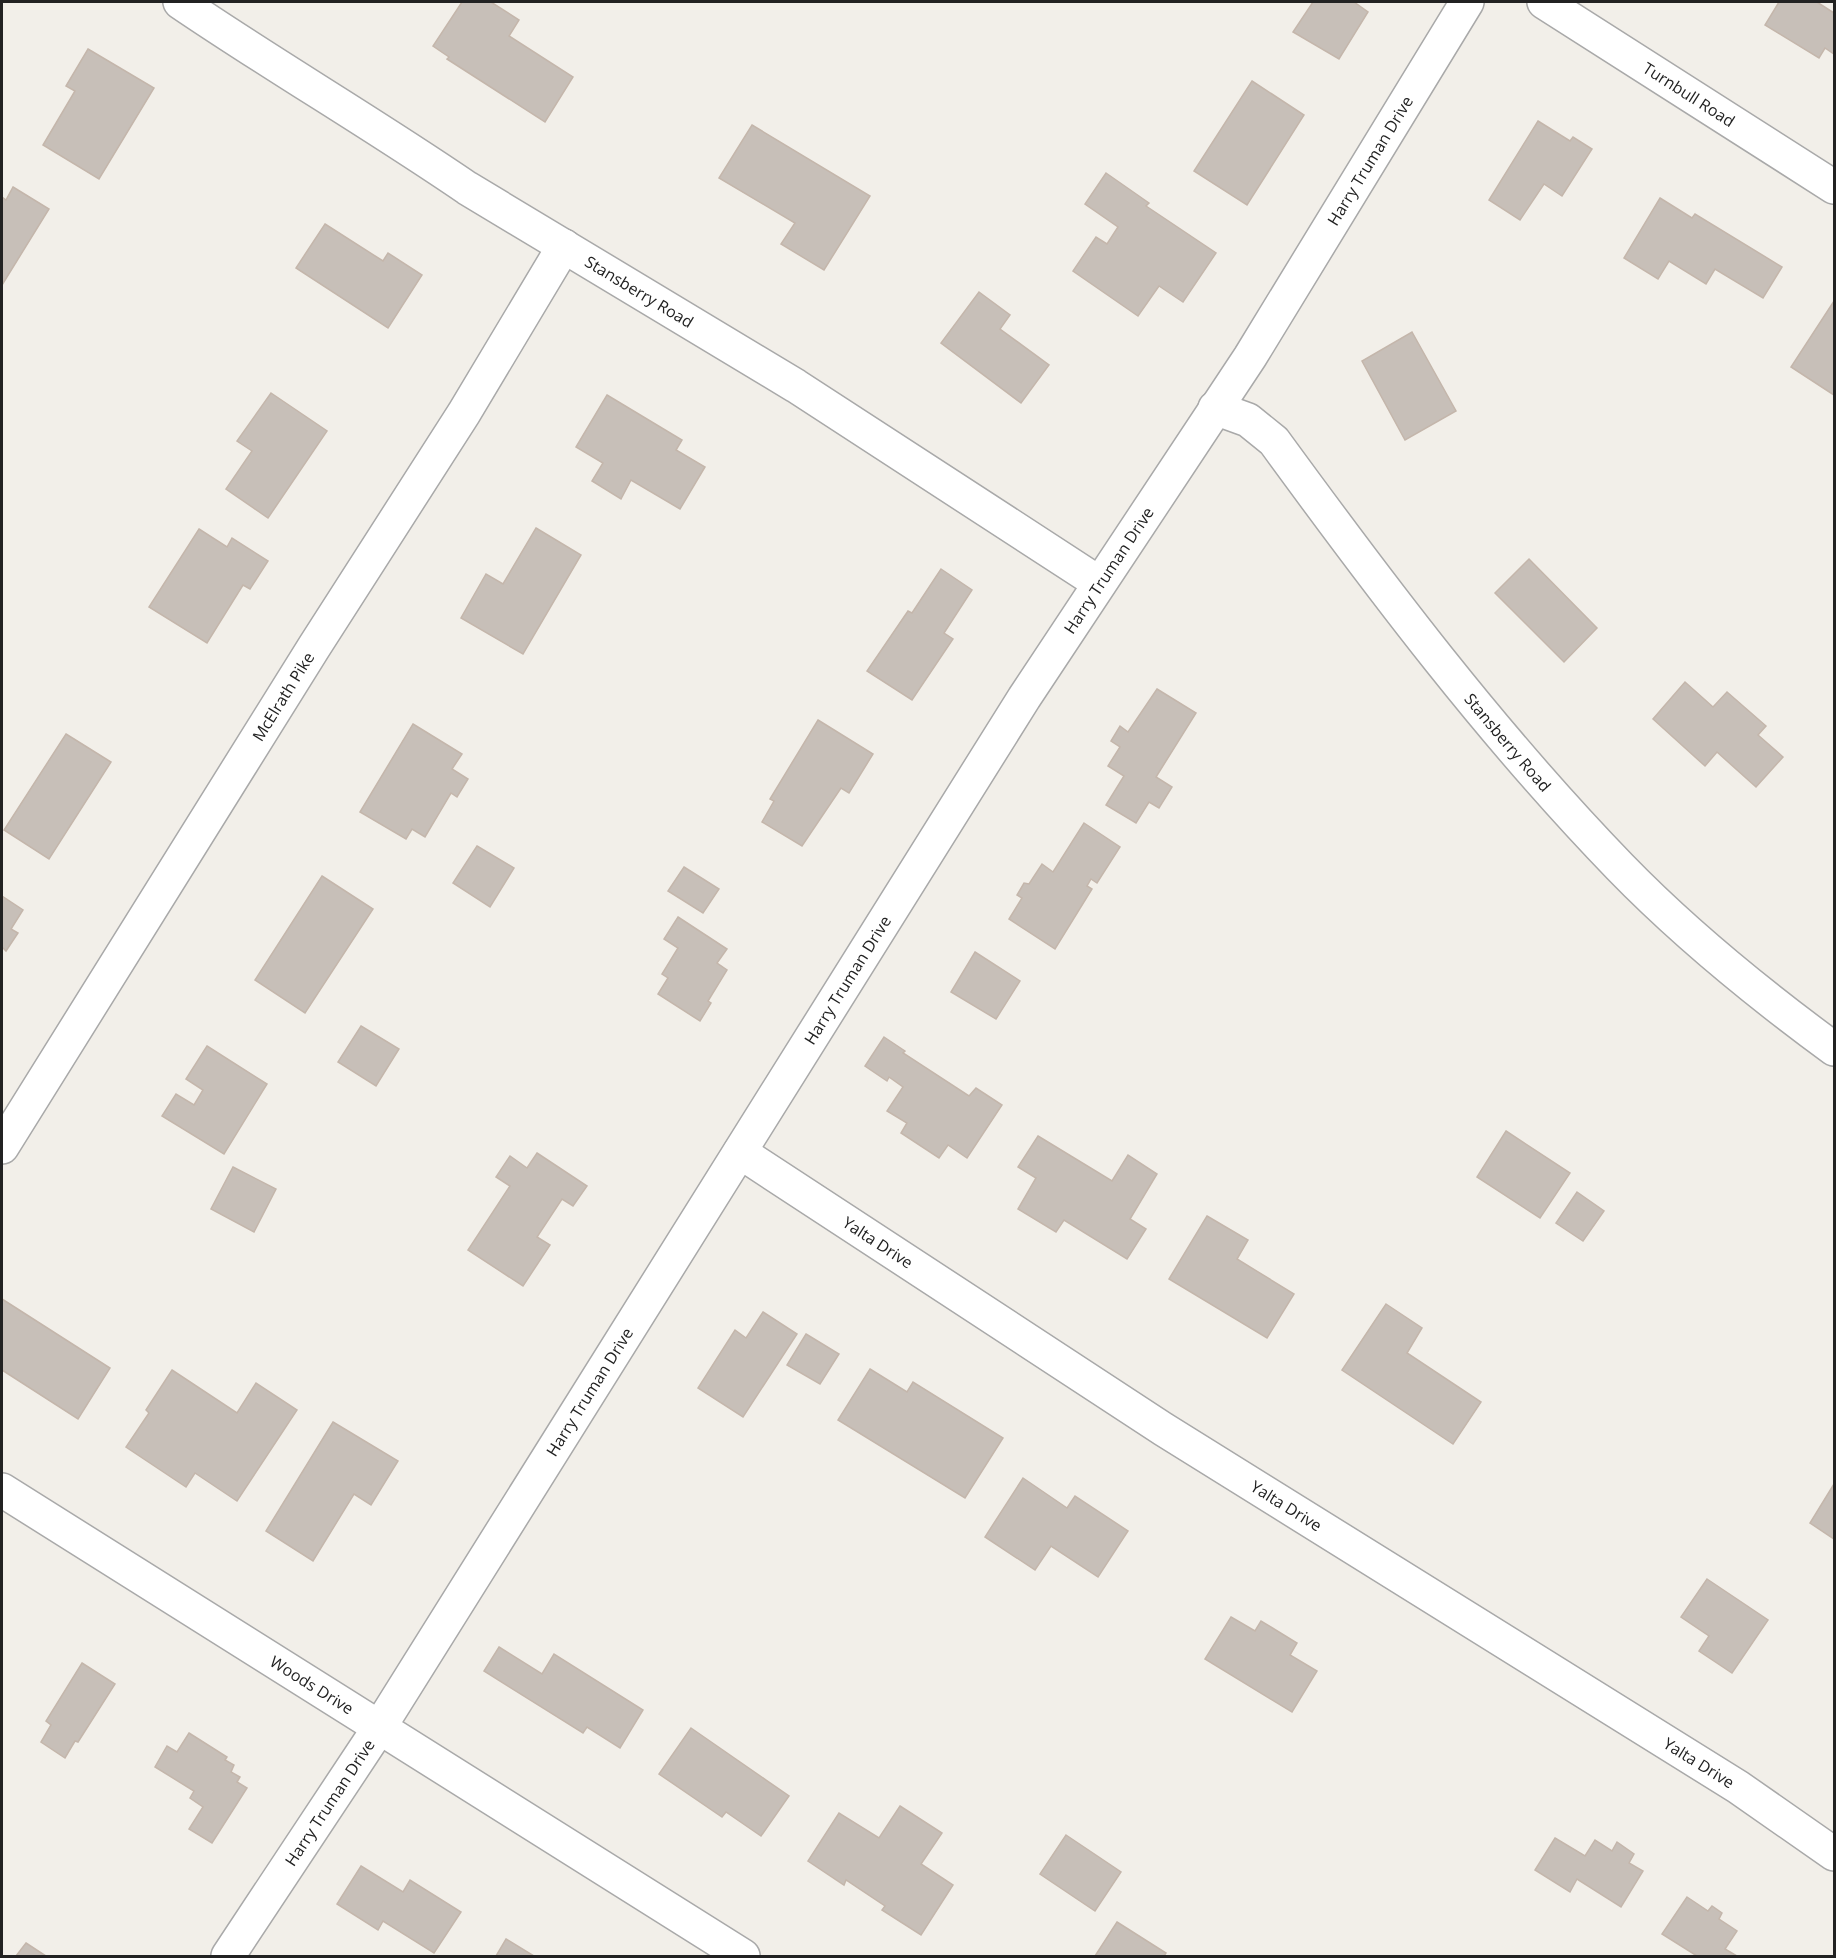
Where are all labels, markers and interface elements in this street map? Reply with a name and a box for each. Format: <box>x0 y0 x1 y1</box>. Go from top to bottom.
street label: Turnbull Road <box>1639 57 1739 132</box>
street label: Harry Truman Drive <box>1322 92 1418 229</box>
street label: Stansberry Road <box>581 250 698 333</box>
street label: Harry Truman Drive <box>1059 502 1159 638</box>
street label: McElrath Pike <box>247 648 319 745</box>
street label: Stansberry Road <box>1460 688 1556 796</box>
street label: Harry Truman Drive <box>799 911 896 1049</box>
street label: Yalta Drive <box>839 1211 917 1273</box>
street label: Harry Truman Drive <box>541 1323 638 1460</box>
street label: Yalta Drive <box>1247 1475 1326 1536</box>
street label: Woods Drive <box>266 1650 358 1719</box>
street label: Yalta Drive <box>1659 1732 1739 1793</box>
street label: Harry Truman Drive <box>280 1735 380 1870</box>

